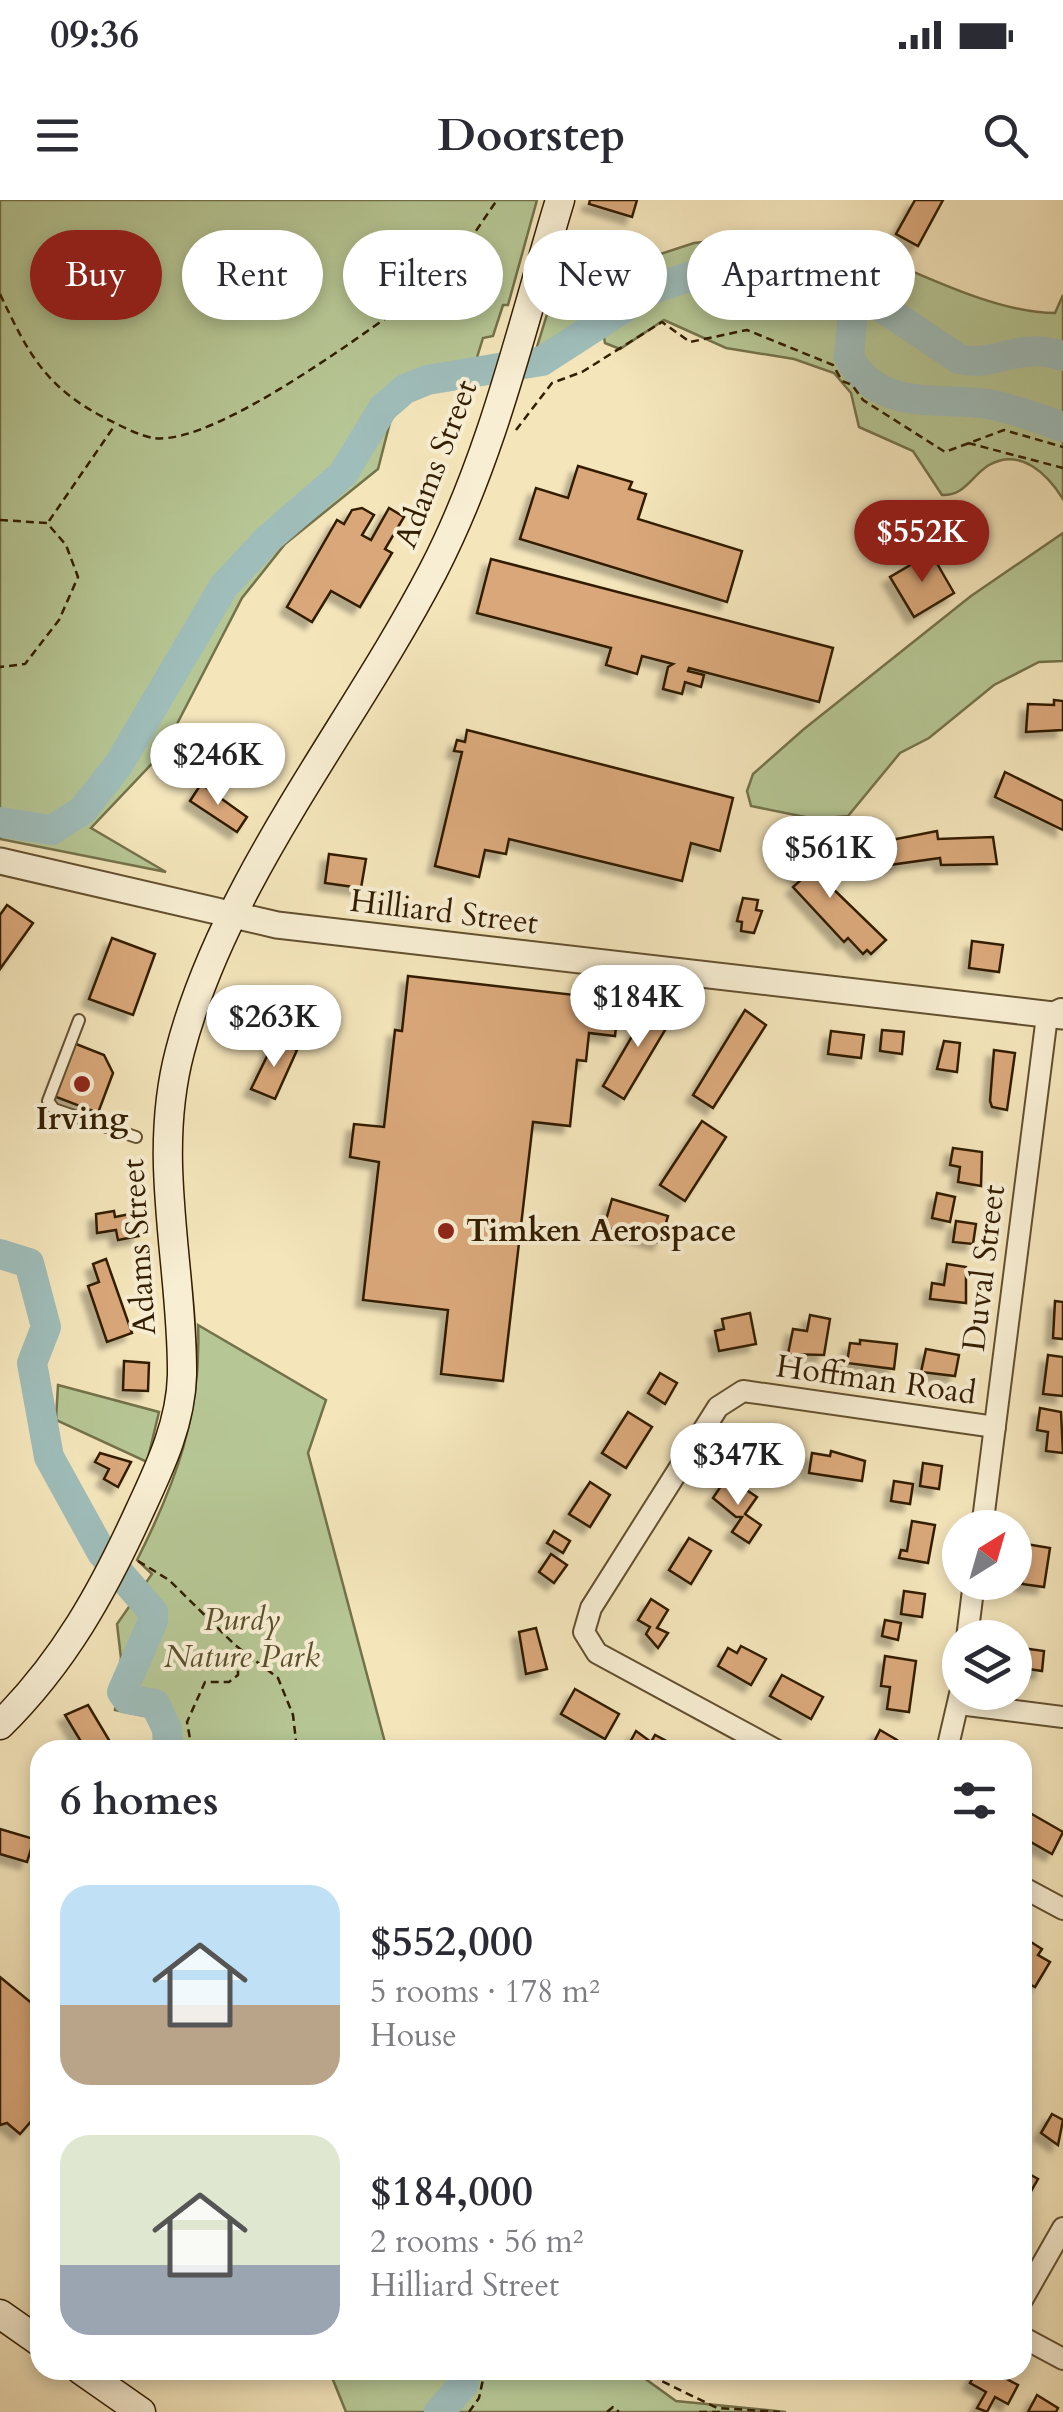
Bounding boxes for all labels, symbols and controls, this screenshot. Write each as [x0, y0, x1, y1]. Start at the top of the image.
text: 09:36 [50, 9, 139, 61]
text: Doorstep [437, 105, 626, 166]
icon: menu [30, 108, 85, 163]
icon: search [978, 108, 1033, 163]
chip: Buy [30, 230, 162, 320]
chip: Rent [182, 230, 323, 320]
chip: Filters [343, 230, 503, 320]
chip: New [523, 230, 667, 320]
chip: Apartment [687, 230, 915, 320]
street label: Adams Street [384, 374, 488, 554]
pin: $552K [852, 500, 992, 585]
text: $552K [876, 510, 968, 554]
pin: $246K [148, 723, 288, 808]
text: $246K [172, 733, 264, 777]
pin: $561K [760, 816, 900, 901]
text: $561K [784, 826, 876, 870]
street label: Hilliard Street [347, 879, 541, 945]
pin: $184K [568, 965, 708, 1050]
text: $184K [592, 975, 684, 1019]
pin: $263K [204, 985, 344, 1070]
text: $263K [228, 995, 320, 1039]
marker: Irving [71, 1073, 93, 1095]
place label: Irving [36, 1097, 128, 1141]
street label: Adams Street [111, 1157, 167, 1337]
street label: Duval Street [952, 1182, 1016, 1354]
place label: Timken Aerospace [466, 1209, 737, 1253]
marker: Timken Aerospace [435, 1220, 457, 1242]
street label: Hoffman Road [773, 1344, 979, 1416]
pin: $347K [668, 1423, 808, 1508]
text: $347K [692, 1433, 784, 1477]
north arrow [942, 1510, 1032, 1600]
map controls [942, 1510, 1032, 1710]
park label: Purdy Nature Park [164, 1598, 320, 1679]
button: layers [942, 1620, 1032, 1710]
text: 6 homes [60, 1772, 218, 1829]
icon: filters [947, 1773, 1002, 1828]
text: $552,000 [370, 1913, 533, 1970]
icon: home [140, 1925, 260, 2045]
text: 5 rooms · 178 m² [370, 1970, 600, 2014]
text: House [370, 2014, 457, 2058]
text: $184,000 [370, 2163, 533, 2220]
icon: home [140, 2175, 260, 2295]
text: 2 rooms · 56 m² [370, 2220, 583, 2264]
text: Hilliard Street [370, 2264, 559, 2308]

